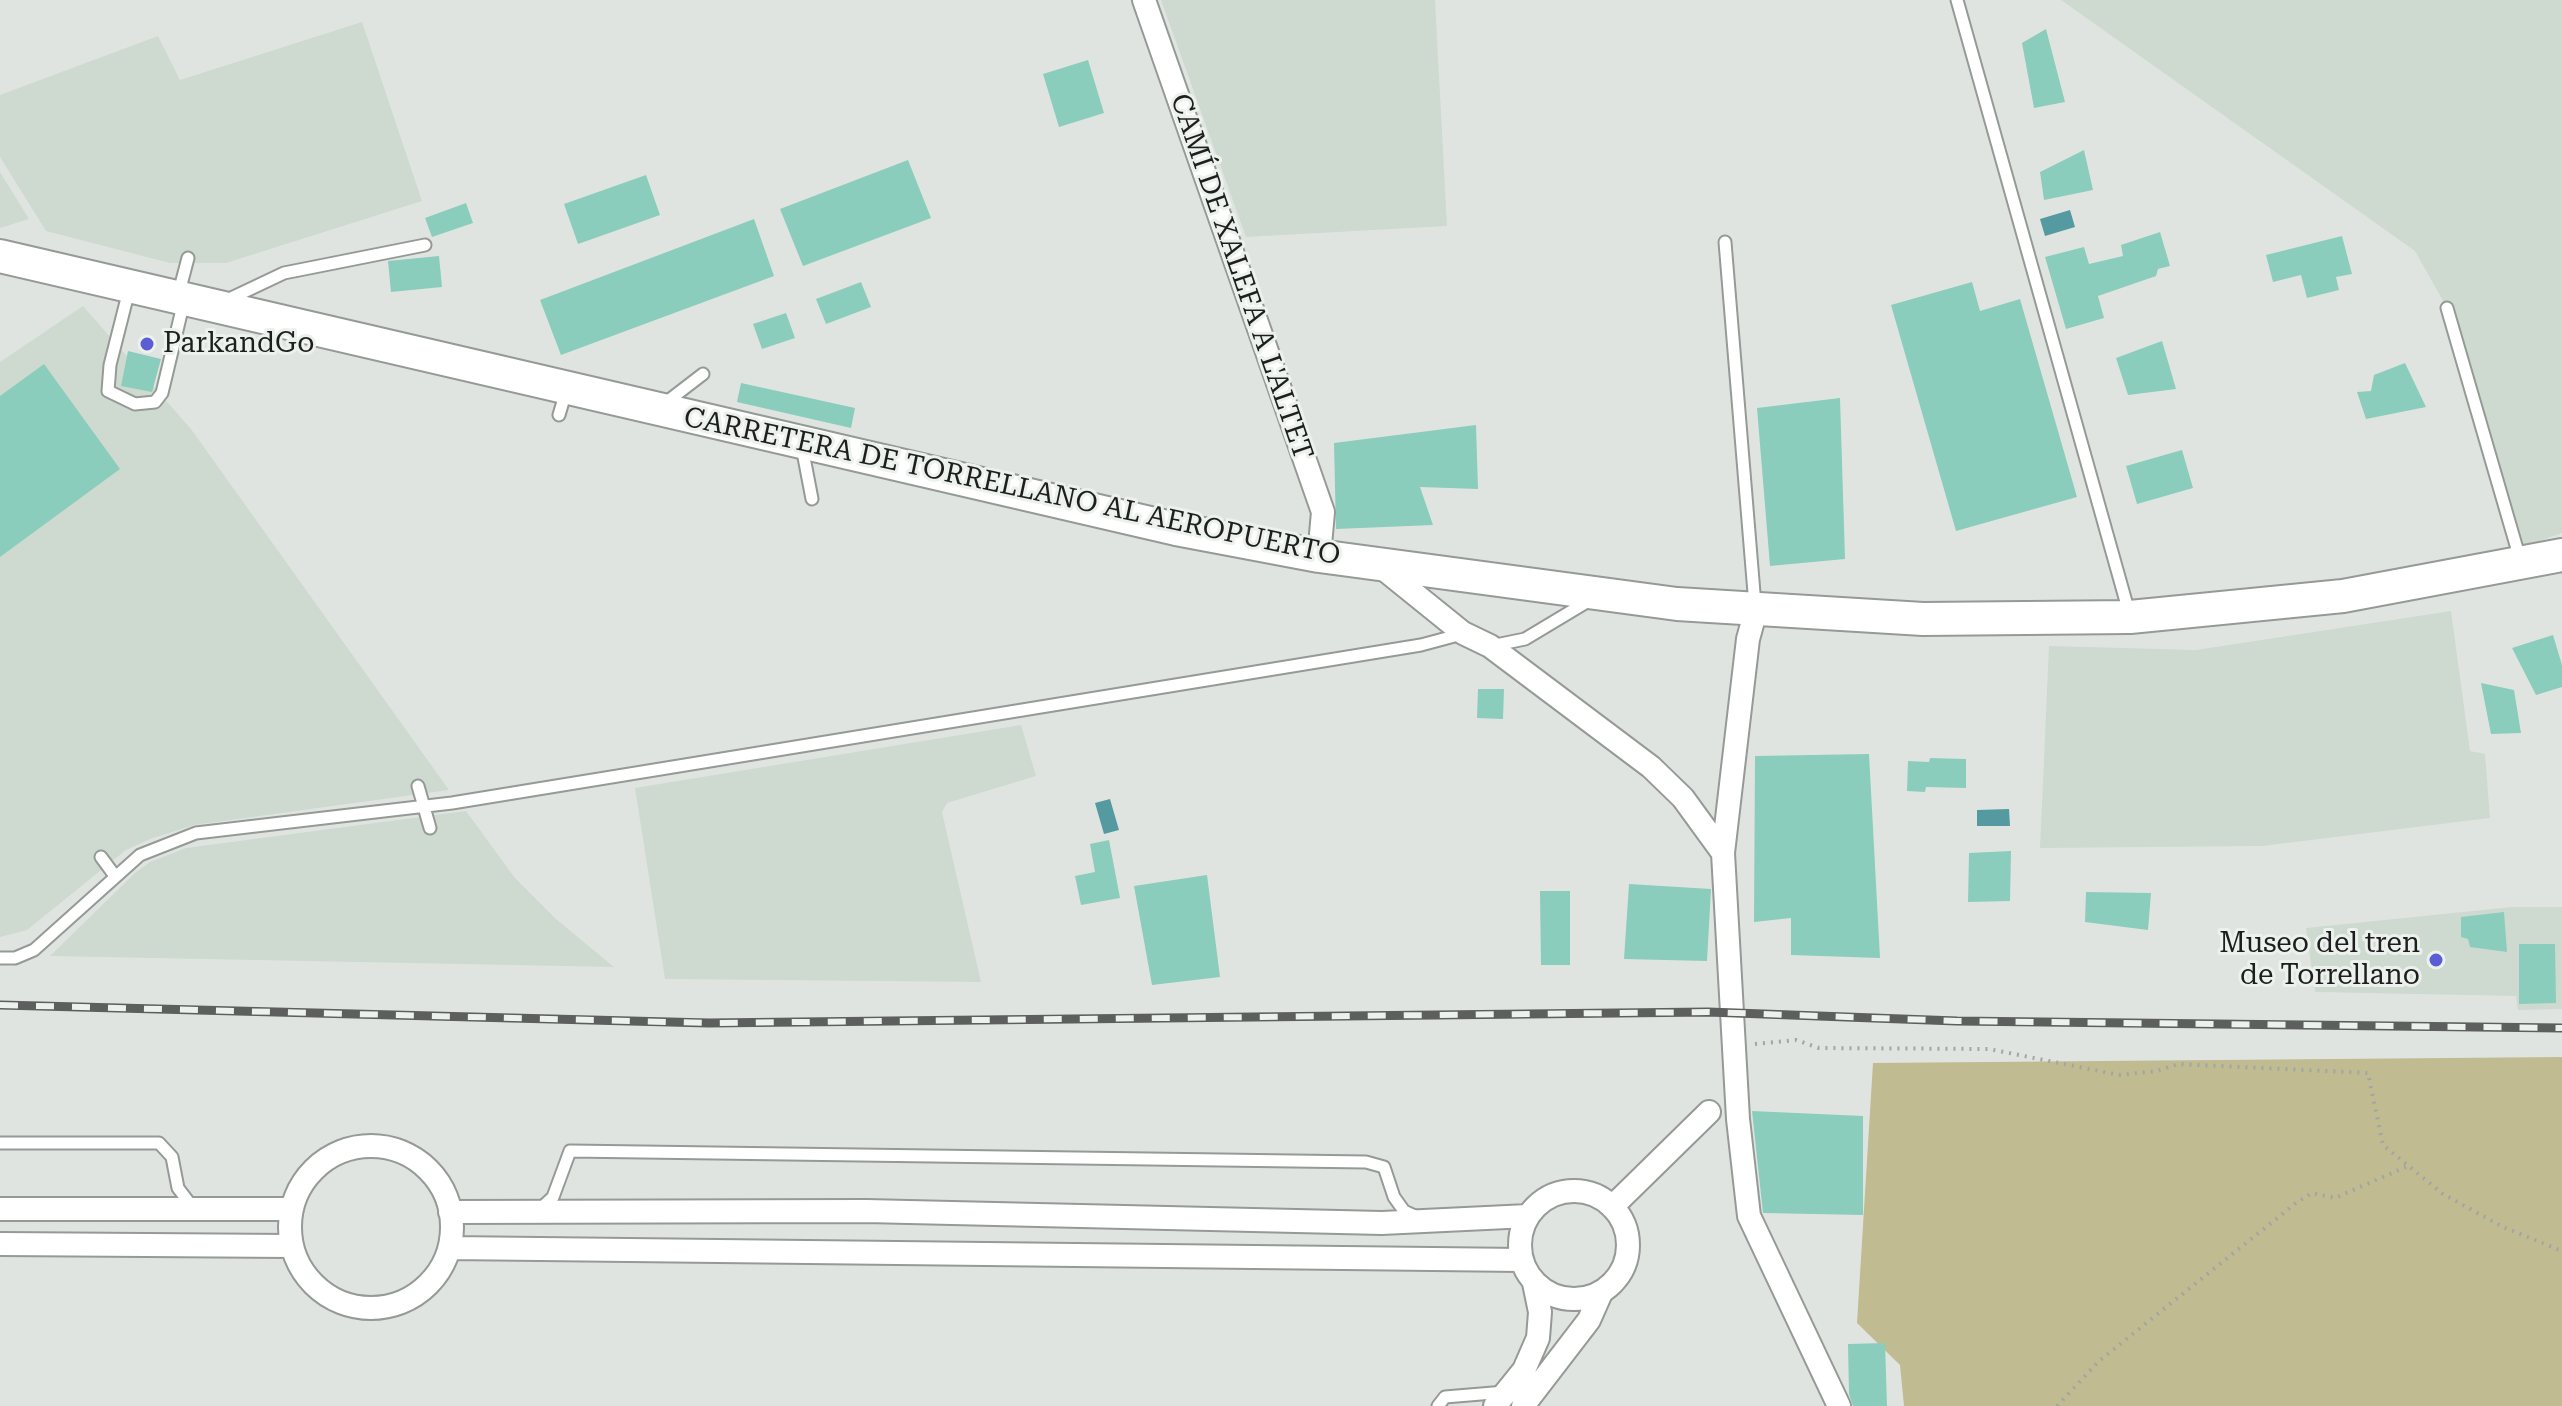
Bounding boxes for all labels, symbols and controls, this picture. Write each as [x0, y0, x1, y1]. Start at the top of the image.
street label: CAMÍ DE XALEFA A L'ALTET [1162, 90, 1320, 464]
place label: ParkandGo [163, 327, 314, 361]
marker: ParkandGo [138, 335, 156, 353]
street label: CARRETERA DE TORRELLANO AL AEROPUERTO [681, 401, 1343, 573]
place label: Museo del tren de Torrellano [2219, 927, 2420, 993]
marker: Museo del tren de Torrellano [2427, 951, 2445, 969]

